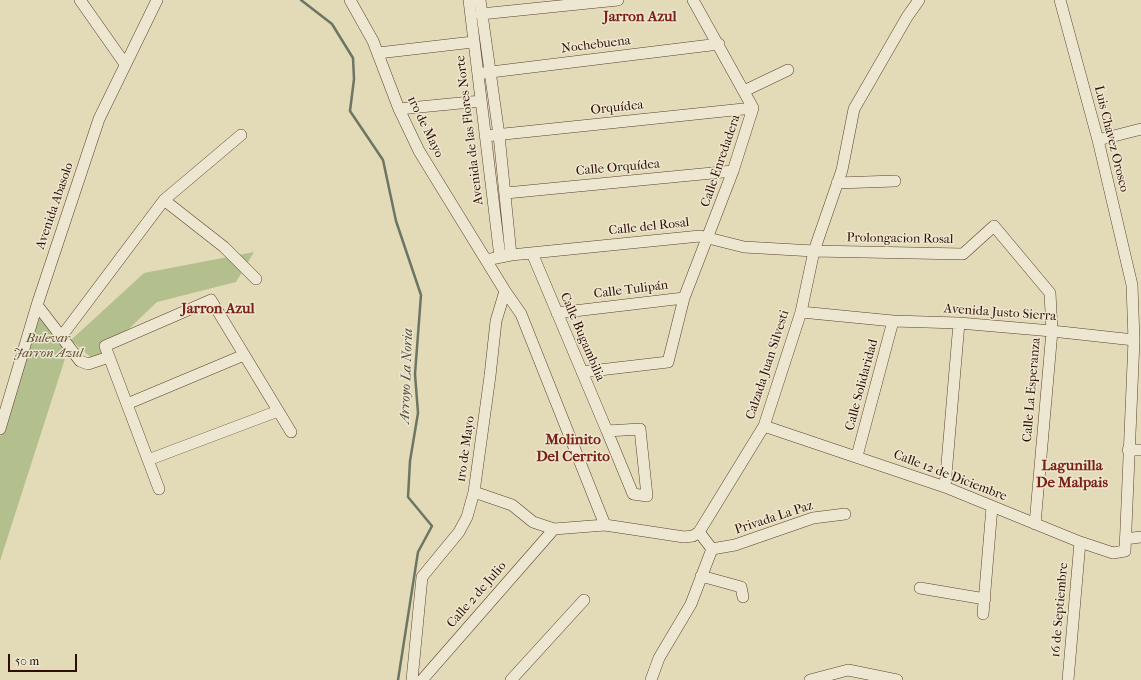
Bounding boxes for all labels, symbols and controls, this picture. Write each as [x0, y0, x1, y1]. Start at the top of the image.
district label: Jarron Azul [603, 8, 677, 26]
street label: Nochebuena [561, 33, 631, 57]
street label: Avenida de las Flores Norte [453, 54, 487, 206]
street label: Luis Chavez Orosco [1090, 84, 1132, 194]
street label: 1ro de Mayo [403, 94, 447, 160]
street label: Orquídea [590, 97, 644, 119]
street label: Calle Enredadera [698, 113, 744, 209]
street label: Calle Orquídea [575, 157, 661, 179]
street label: Avenida Abasolo [33, 161, 77, 251]
street label: Calle del Rosal [608, 215, 690, 239]
street label: Prolongacion Rosal [846, 230, 954, 248]
street label: Calle Tulipán [593, 278, 669, 302]
street label: Calle Bugambilia [556, 290, 608, 384]
district label: Jarron Azul [181, 300, 255, 318]
street label: Avenida Justo Sierra [943, 301, 1057, 325]
street label: Calzada Juan Silvesti [743, 308, 793, 422]
water label: Arroyo La Noria [397, 328, 417, 424]
park label: Bulevar Jarron Azul [13, 331, 83, 362]
street label: Calle La Esperanza [1020, 337, 1044, 443]
street label: Calle Solidaridad [842, 338, 882, 432]
street label: 1ro de Mayo [454, 415, 478, 483]
district label: Molinito Del Cerrito [536, 431, 610, 466]
street label: Calle 12 de Diciembre [891, 447, 1009, 505]
district label: Lagunilla De Malpais [1036, 457, 1108, 492]
street label: Privada La Paz [733, 498, 815, 538]
street label: Calle 2 de Julio [444, 559, 510, 631]
street label: 16 de Septiembre [1048, 562, 1072, 658]
scale bar [10, 646, 79, 672]
text: 50 m [15, 654, 39, 668]

